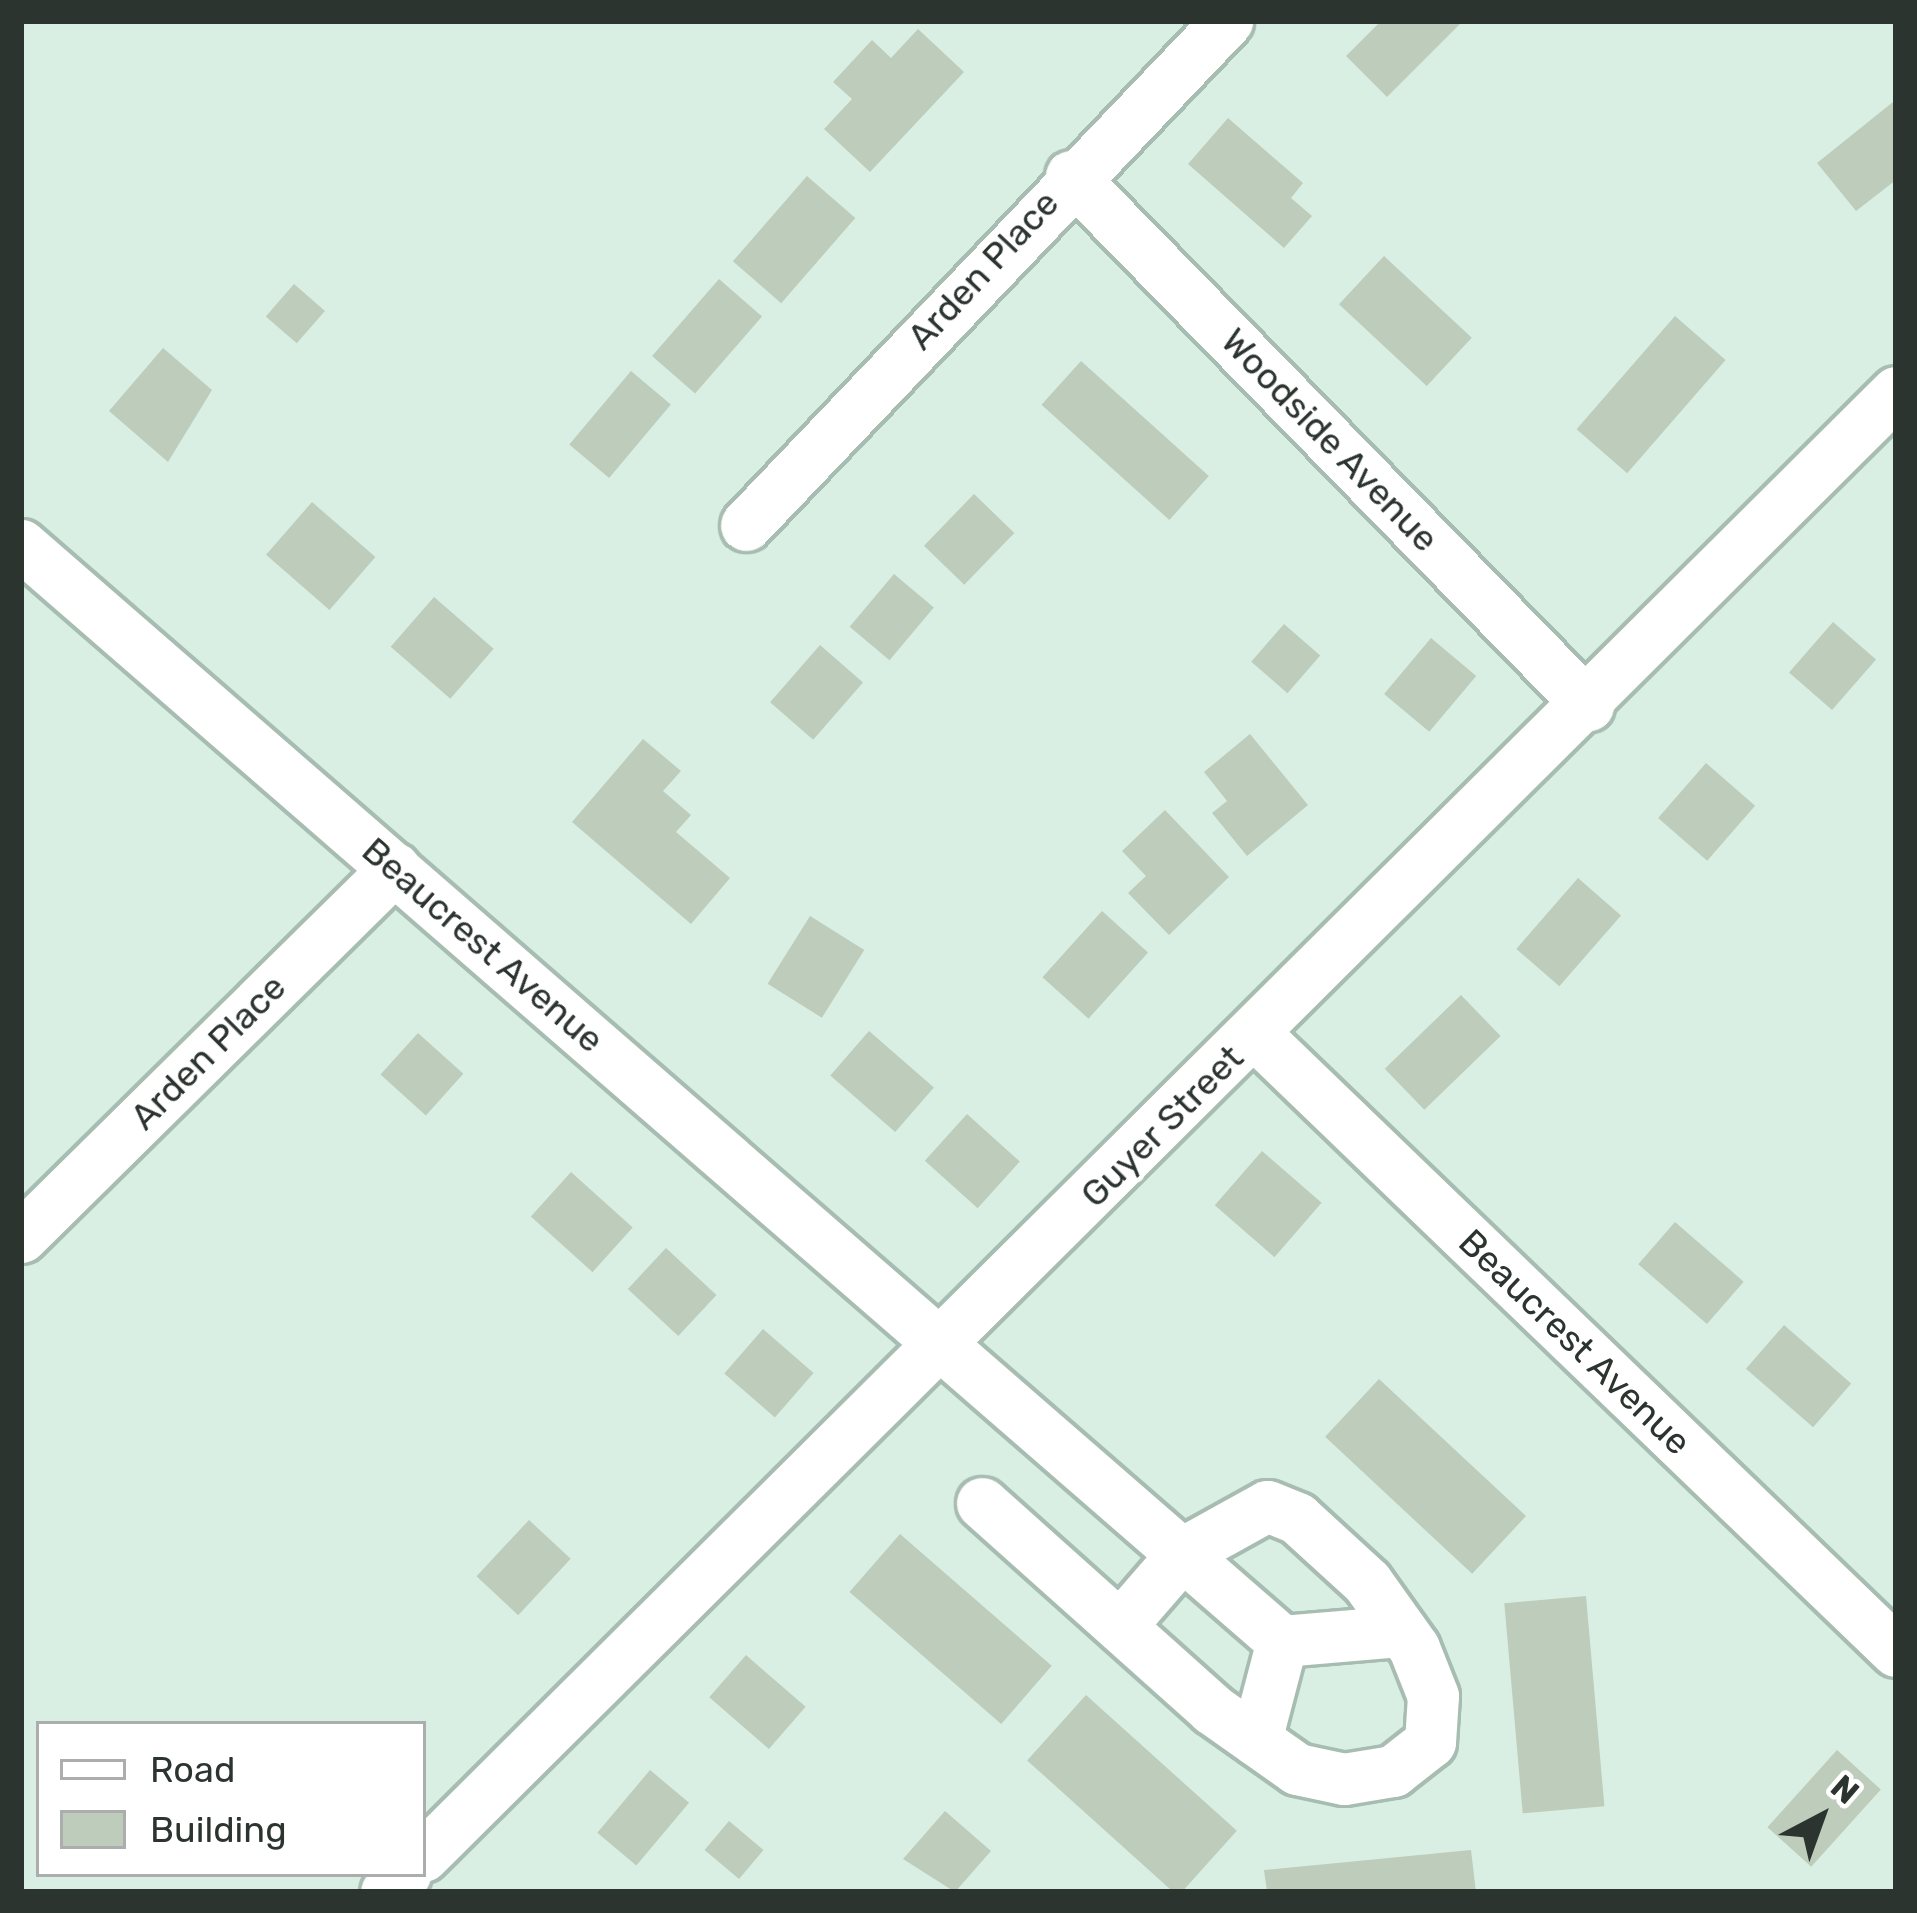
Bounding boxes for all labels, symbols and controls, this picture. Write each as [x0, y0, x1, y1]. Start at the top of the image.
street label: Arden Place [899, 182, 1067, 358]
street label: Woodside Avenue [1212, 319, 1448, 561]
street label: Beaucrest Avenue [353, 828, 613, 1062]
street label: Arden Place [122, 966, 294, 1138]
street label: Guyer Street [1072, 1036, 1252, 1216]
street label: Beaucrest Avenue [1450, 1220, 1700, 1464]
legend [36, 1721, 426, 1877]
text: Road [150, 1748, 235, 1791]
north arrow [1761, 1757, 1881, 1877]
text: N [1823, 1767, 1867, 1812]
text: Building [150, 1808, 287, 1851]

